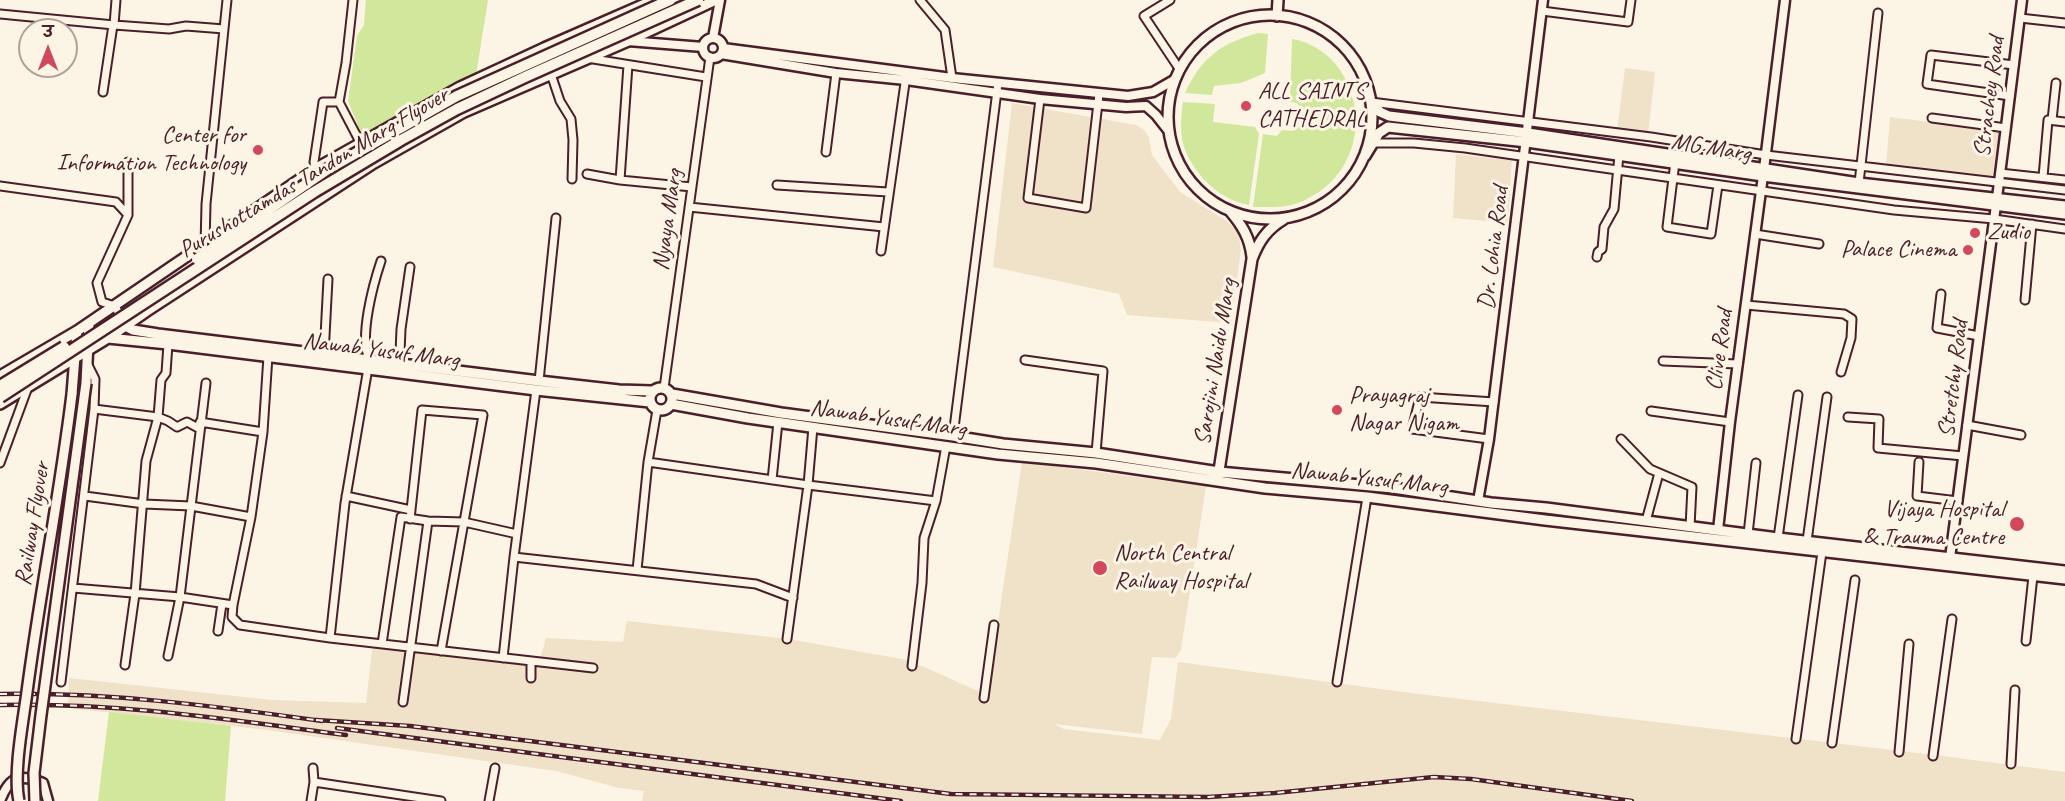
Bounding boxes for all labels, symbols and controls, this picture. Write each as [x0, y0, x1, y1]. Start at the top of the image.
north arrow [18, 18, 78, 78]
text: उ [43, 22, 53, 42]
street label: Strachey Road [1968, 35, 2012, 159]
place label: ALL SAINTS CATHEDRAL [1258, 78, 1365, 134]
street label: Purushottamdas Tandon Marg Flyover [174, 81, 454, 265]
marker: ALL SAINTS CATHEDRAL [1239, 99, 1253, 113]
place label: Center for Information Technology [57, 122, 246, 178]
street label: MG Marg [1669, 128, 1753, 168]
marker: Center for Information Technology [251, 143, 265, 157]
street label: Nyaya Marg [647, 168, 689, 272]
street label: Dr. Lohia Road [1472, 185, 1516, 311]
place label: Zudio [1987, 219, 2030, 247]
marker: Zudio [1968, 226, 1982, 240]
place label: Palace Cinema [1841, 236, 1956, 264]
marker: Palace Cinema [1961, 243, 1975, 257]
street label: Sarojini Naidu Marg [1189, 277, 1243, 447]
street label: Clive Road [1700, 308, 1740, 392]
street label: Stretchy Road [1933, 319, 1975, 439]
street label: Nawab Yusuf Marg [301, 327, 461, 375]
place label: Prayagraj Nagar Nigam [1349, 382, 1459, 438]
street label: Nawab Yusuf Marg [808, 394, 968, 444]
marker: Prayagraj Nagar Nigam [1330, 403, 1344, 417]
street label: Nawab Yusuf Marg [1289, 456, 1449, 502]
street label: Railway Flyover [9, 460, 57, 588]
place label: Vijaya Hospital & Trauma Centre [1863, 496, 2004, 552]
marker: Vijaya Hospital & Trauma Centre [2008, 515, 2026, 533]
place label: North Central Railway Hospital [1114, 540, 1247, 596]
marker: North Central Railway Hospital [1091, 559, 1109, 577]

